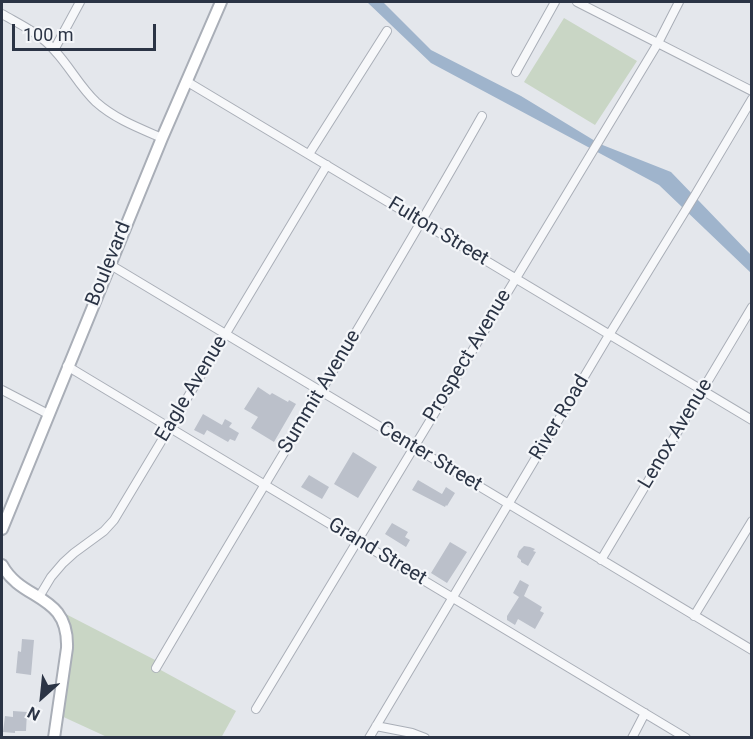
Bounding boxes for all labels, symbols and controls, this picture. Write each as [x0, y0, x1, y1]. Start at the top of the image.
scale bar [15, 12, 159, 50]
text: 100 m [23, 24, 74, 45]
street label: Fulton Street [383, 193, 493, 271]
street label: Boulevard [81, 218, 137, 310]
street label: Prospect Avenue [419, 285, 517, 427]
street label: Summit Avenue [274, 326, 366, 458]
street label: Eagle Avenue [151, 332, 233, 446]
street label: River Road [525, 371, 595, 465]
street label: Lenox Avenue [634, 375, 718, 493]
street label: Center Street [374, 417, 486, 497]
street label: Grand Street [323, 513, 431, 591]
north arrow [12, 667, 72, 727]
text: N [24, 702, 43, 725]

